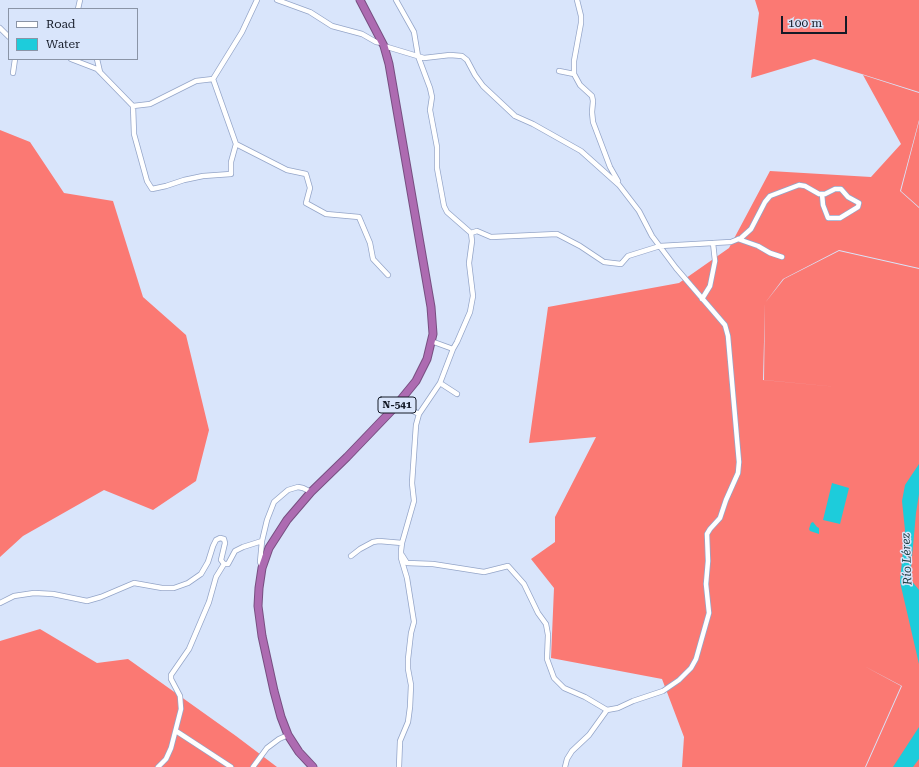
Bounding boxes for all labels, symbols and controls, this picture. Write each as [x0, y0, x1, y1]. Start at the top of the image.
legend [8, 8, 138, 60]
scale bar [783, 8, 849, 34]
text: 100 m [788, 16, 822, 30]
text: Road [46, 17, 75, 31]
text: Water [46, 37, 80, 51]
road number: N-541 [378, 397, 416, 413]
water label: Río Lérez [899, 533, 915, 585]

